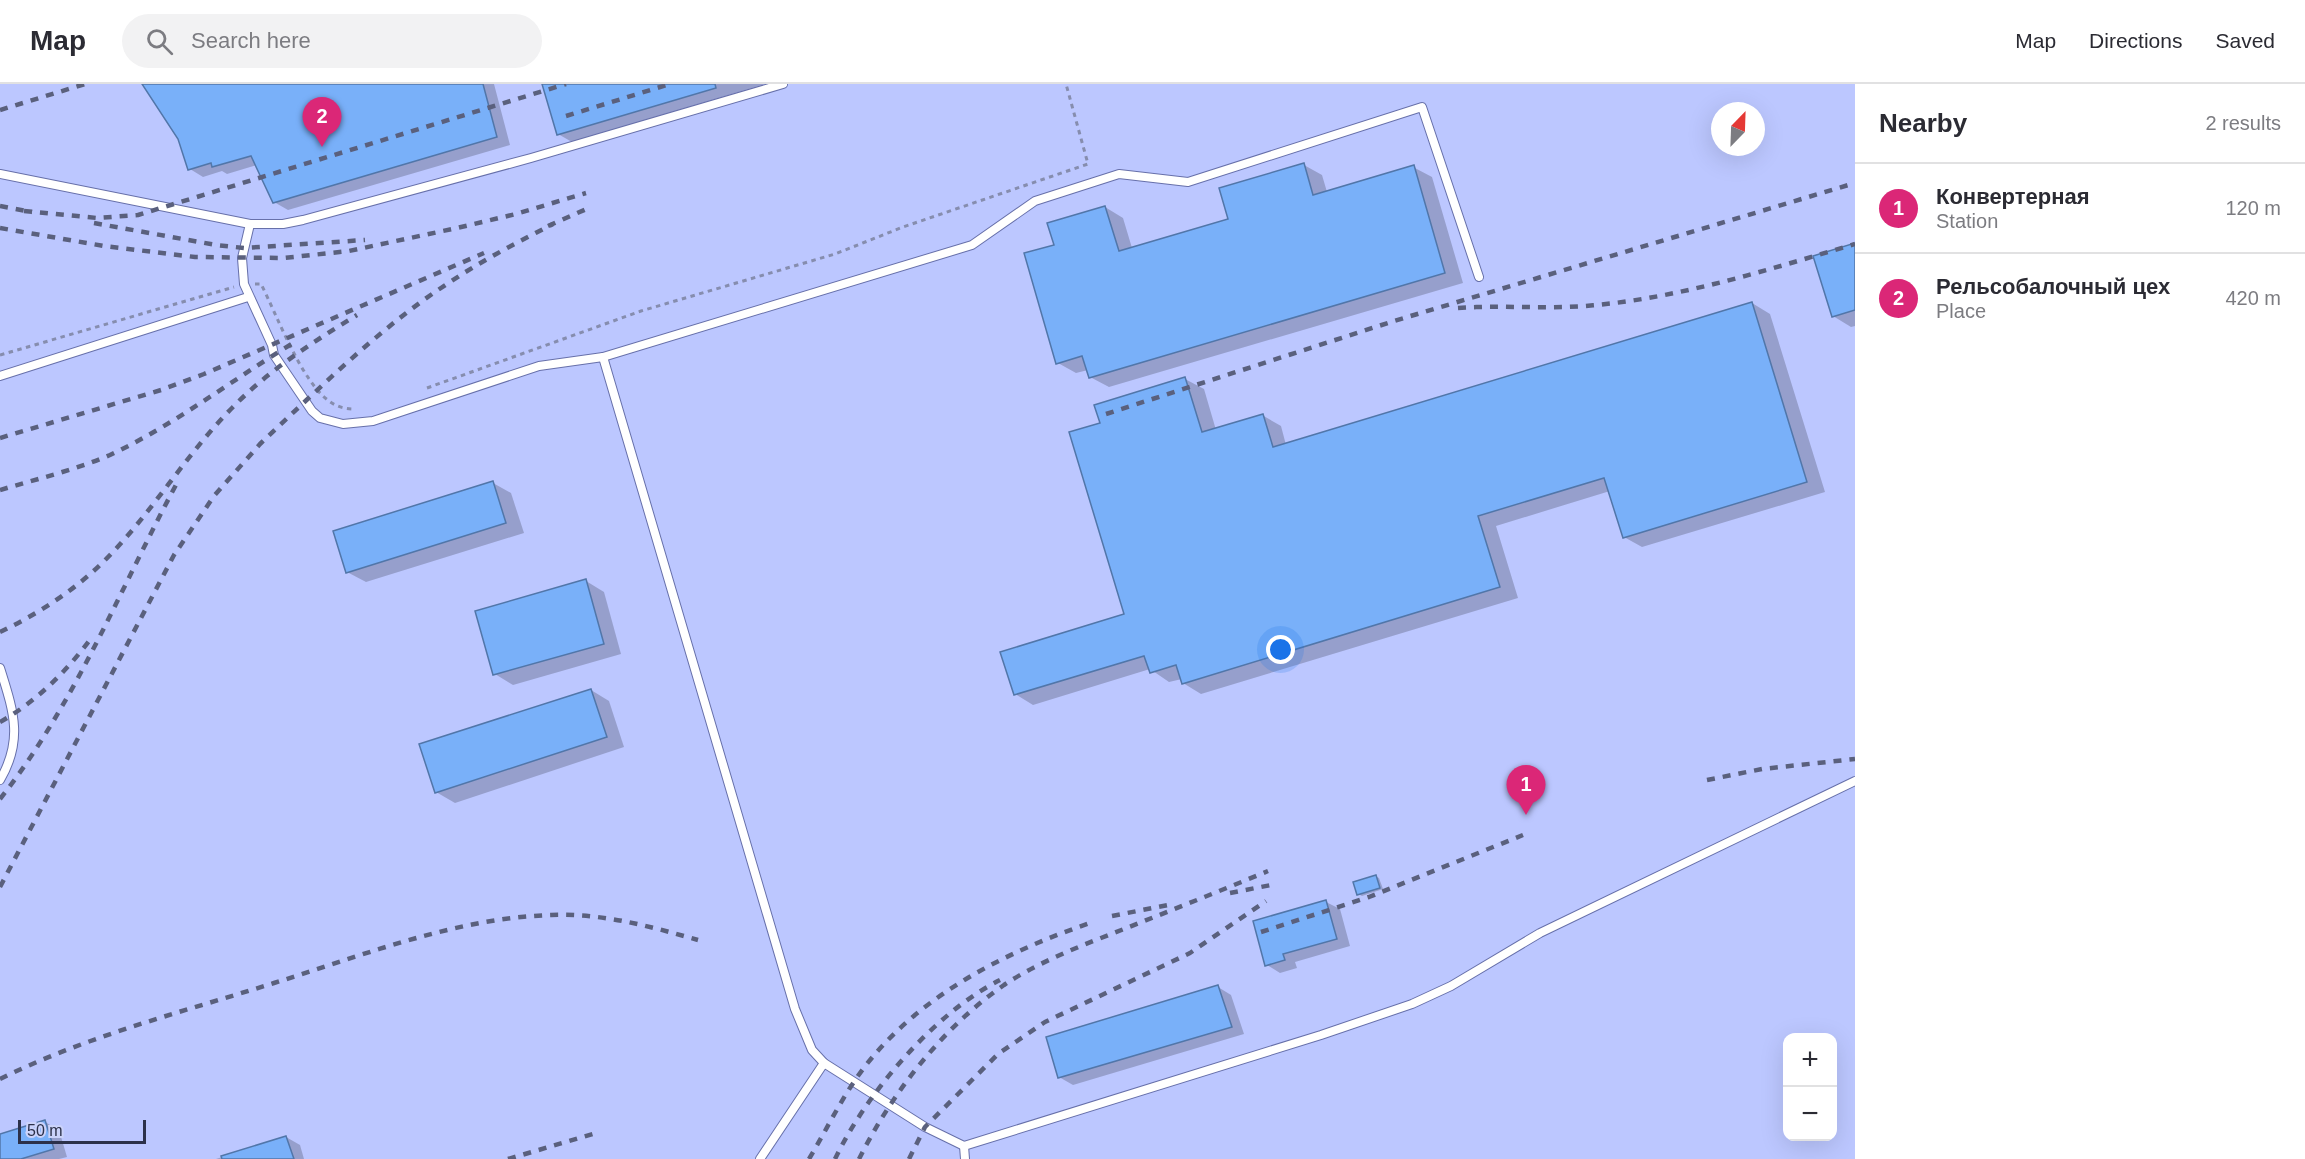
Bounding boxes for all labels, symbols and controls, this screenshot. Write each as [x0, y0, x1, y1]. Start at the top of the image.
search box [122, 14, 542, 68]
text: Map [30, 25, 86, 56]
icon: search [143, 25, 176, 58]
text: Search here [191, 28, 311, 53]
text: Map [2015, 29, 2056, 52]
text: Directions [2089, 29, 2182, 52]
text: Saved [2215, 29, 2275, 52]
pin: 2 [302, 98, 342, 147]
north arrow [1711, 102, 1765, 156]
text: Nearby [1879, 108, 1967, 138]
text: 2 results [2205, 112, 2281, 134]
text: Конвертерная [1936, 184, 2090, 209]
text: 1 [1893, 197, 1904, 219]
text: 120 m [2225, 197, 2281, 219]
text: Station [1936, 210, 1998, 232]
text: Рельсобалочный цех [1936, 274, 2170, 299]
text: 2 [1893, 287, 1904, 309]
text: 420 m [2225, 287, 2281, 309]
text: Place [1936, 300, 1986, 322]
your location [1266, 635, 1295, 664]
pin: 1 [1506, 766, 1546, 815]
map controls [1783, 1033, 1837, 1141]
button: + [1783, 1033, 1837, 1087]
button: − [1783, 1087, 1837, 1141]
scale bar [18, 1117, 146, 1144]
text: 50 m [27, 1122, 63, 1139]

